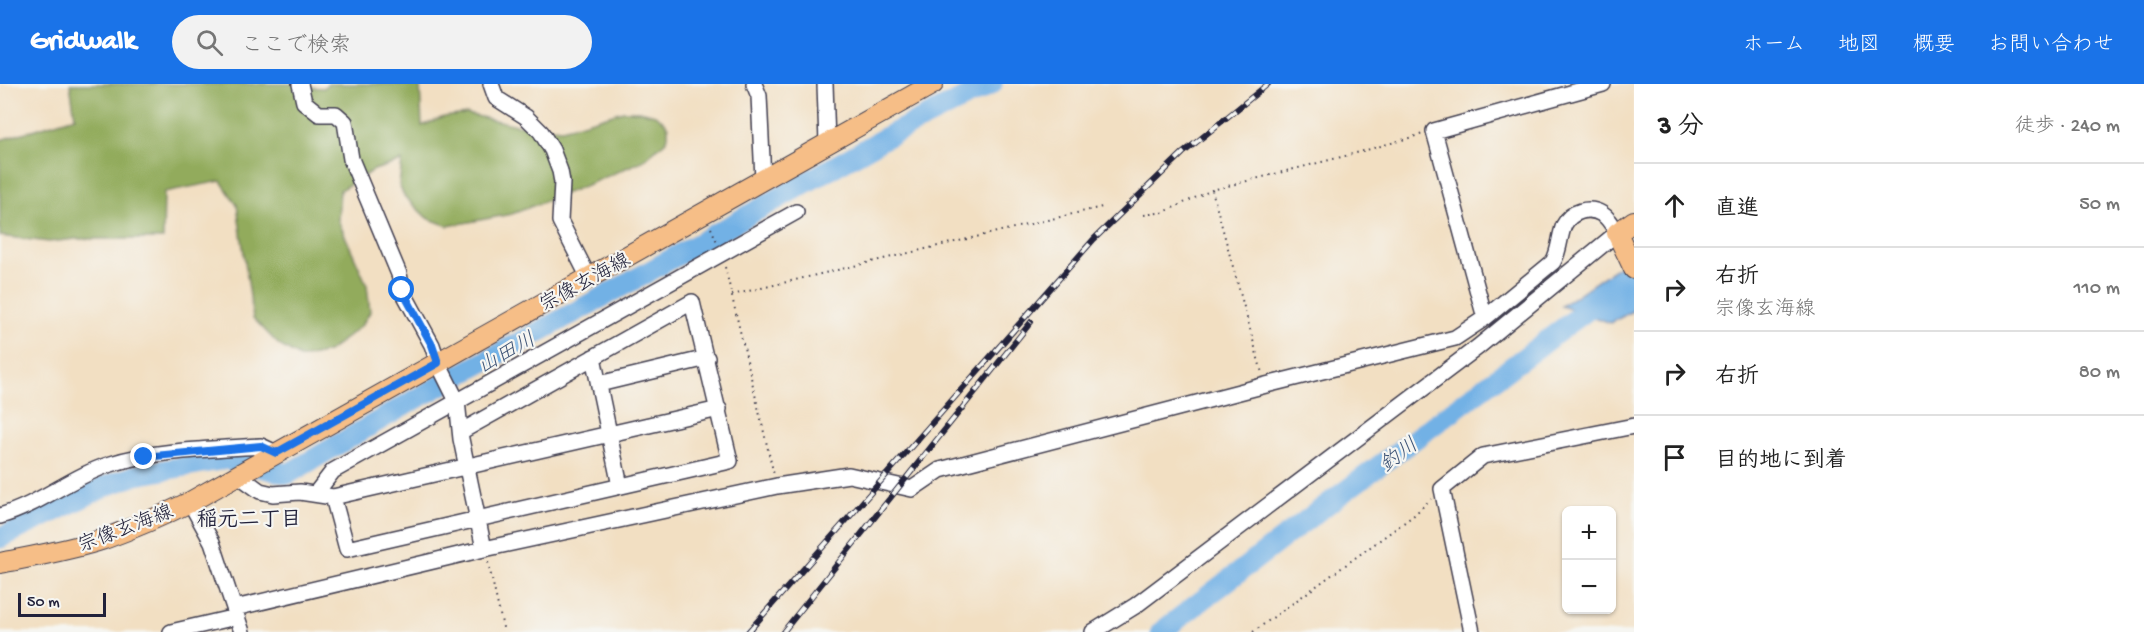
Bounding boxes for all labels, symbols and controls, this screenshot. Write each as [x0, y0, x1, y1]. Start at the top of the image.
search box [172, 15, 592, 69]
text: Gridwalk [30, 26, 136, 59]
icon: search [193, 26, 226, 59]
text: ここで検索 [241, 34, 351, 60]
text: ホーム [1743, 34, 1805, 59]
text: 地図 [1838, 34, 1880, 59]
text: 概要 [1913, 34, 1955, 59]
text: お問い合わせ [1988, 34, 2114, 59]
text: 3 分 [1658, 113, 1704, 144]
text: 徒歩 · 240 m [2015, 116, 2120, 139]
icon: ahead [1658, 189, 1691, 222]
text: 50 m [2079, 194, 2120, 217]
text: 直進 [1715, 197, 1759, 223]
street label: 宗像玄海線 [535, 248, 635, 318]
text: 右折 [1715, 265, 1759, 291]
icon: right [1658, 273, 1691, 306]
route start [388, 276, 414, 302]
text: 110 m [2074, 278, 2120, 301]
text: 宗像玄海線 [1715, 299, 1815, 322]
water label: 山田川 [474, 328, 541, 381]
icon: right [1658, 357, 1691, 390]
text: 80 m [2079, 362, 2120, 385]
text: 右折 [1715, 365, 1759, 391]
water label: 釣川 [1375, 433, 1424, 479]
icon: arrive [1658, 441, 1691, 474]
route end [130, 443, 156, 469]
text: 目的地に到着 [1715, 449, 1847, 475]
street label: 宗像玄海線 [75, 500, 177, 559]
map controls [1562, 506, 1616, 614]
button: + [1562, 506, 1616, 560]
district label: 稲元二丁目 [197, 508, 302, 534]
button: − [1562, 560, 1616, 614]
scale bar [18, 590, 106, 618]
text: 50 m [27, 594, 60, 613]

